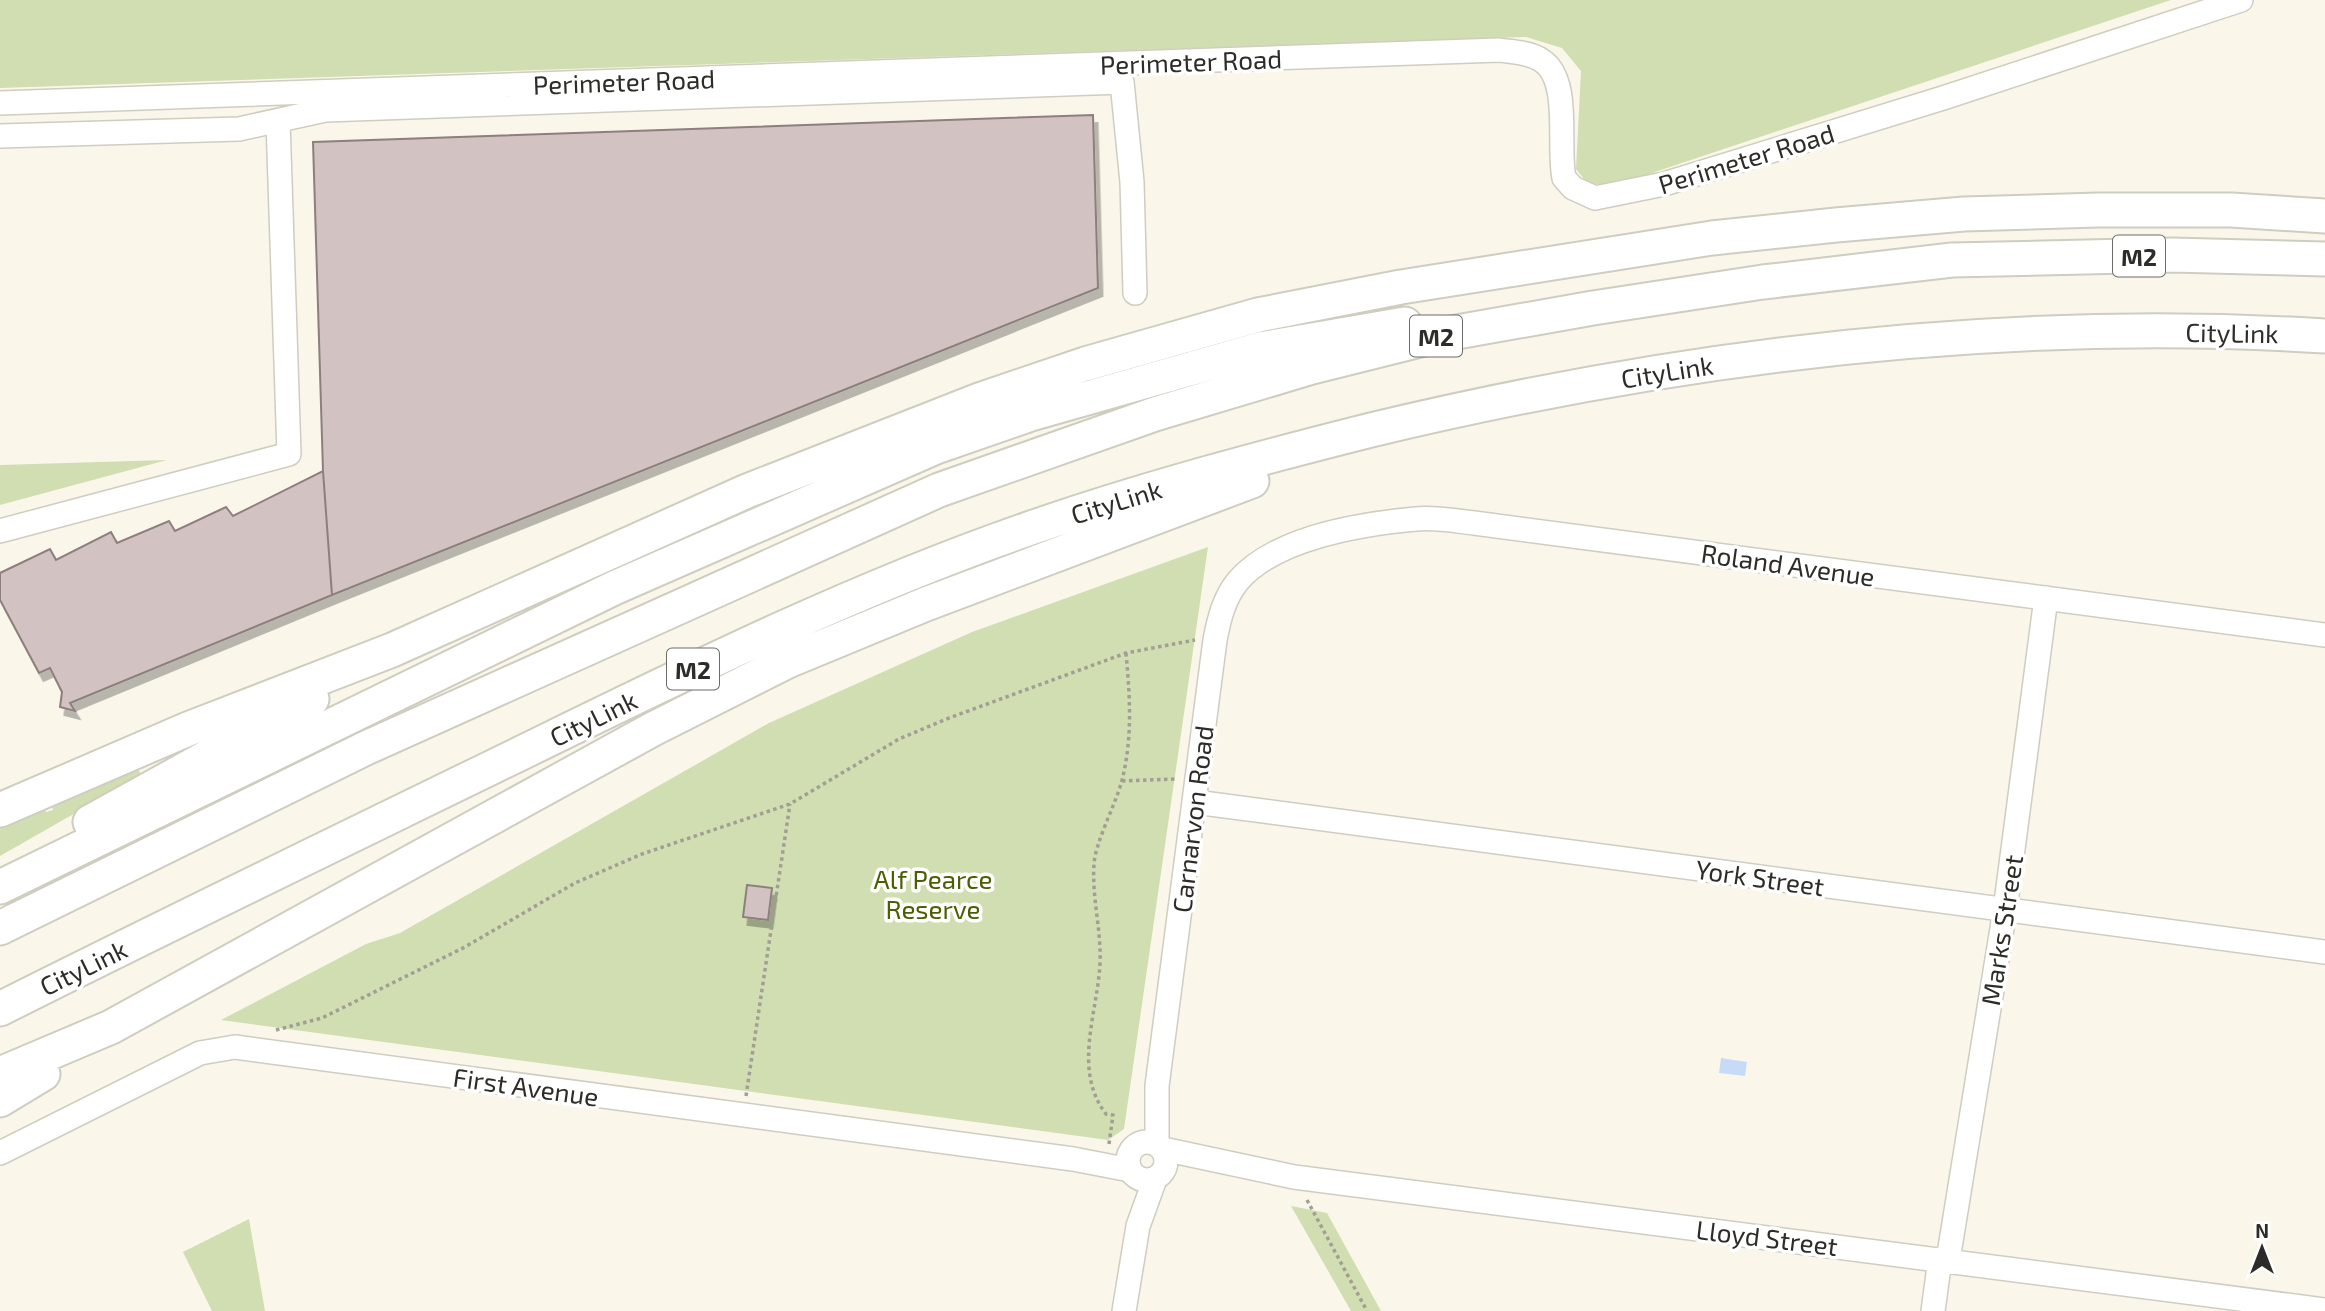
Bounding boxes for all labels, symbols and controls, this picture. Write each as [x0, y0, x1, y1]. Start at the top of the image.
street label: Perimeter Road [1099, 42, 1283, 80]
street label: Perimeter Road [532, 62, 716, 100]
street label: Perimeter Road [1654, 117, 1838, 199]
road number: M2 [2113, 235, 2165, 276]
road number: M2 [1410, 316, 1462, 356]
street label: CityLink [2185, 316, 2279, 348]
street label: CityLink [1619, 348, 1715, 394]
street label: CityLink [1067, 473, 1165, 529]
street label: Roland Avenue [1699, 536, 1877, 592]
road number: M2 [667, 648, 719, 690]
street label: CityLink [544, 684, 642, 752]
street label: Carnarvon Road [1165, 724, 1219, 914]
street label: Marks Street [1974, 852, 2028, 1007]
street label: York Street [1694, 853, 1826, 901]
park label: Alf Pearce Reserve [874, 863, 992, 924]
street label: CityLink [34, 933, 132, 1001]
street label: First Avenue [451, 1060, 601, 1112]
street label: Lloyd Street [1695, 1213, 1840, 1261]
north arrow [2227, 1213, 2297, 1283]
text: N [2255, 1219, 2269, 1242]

